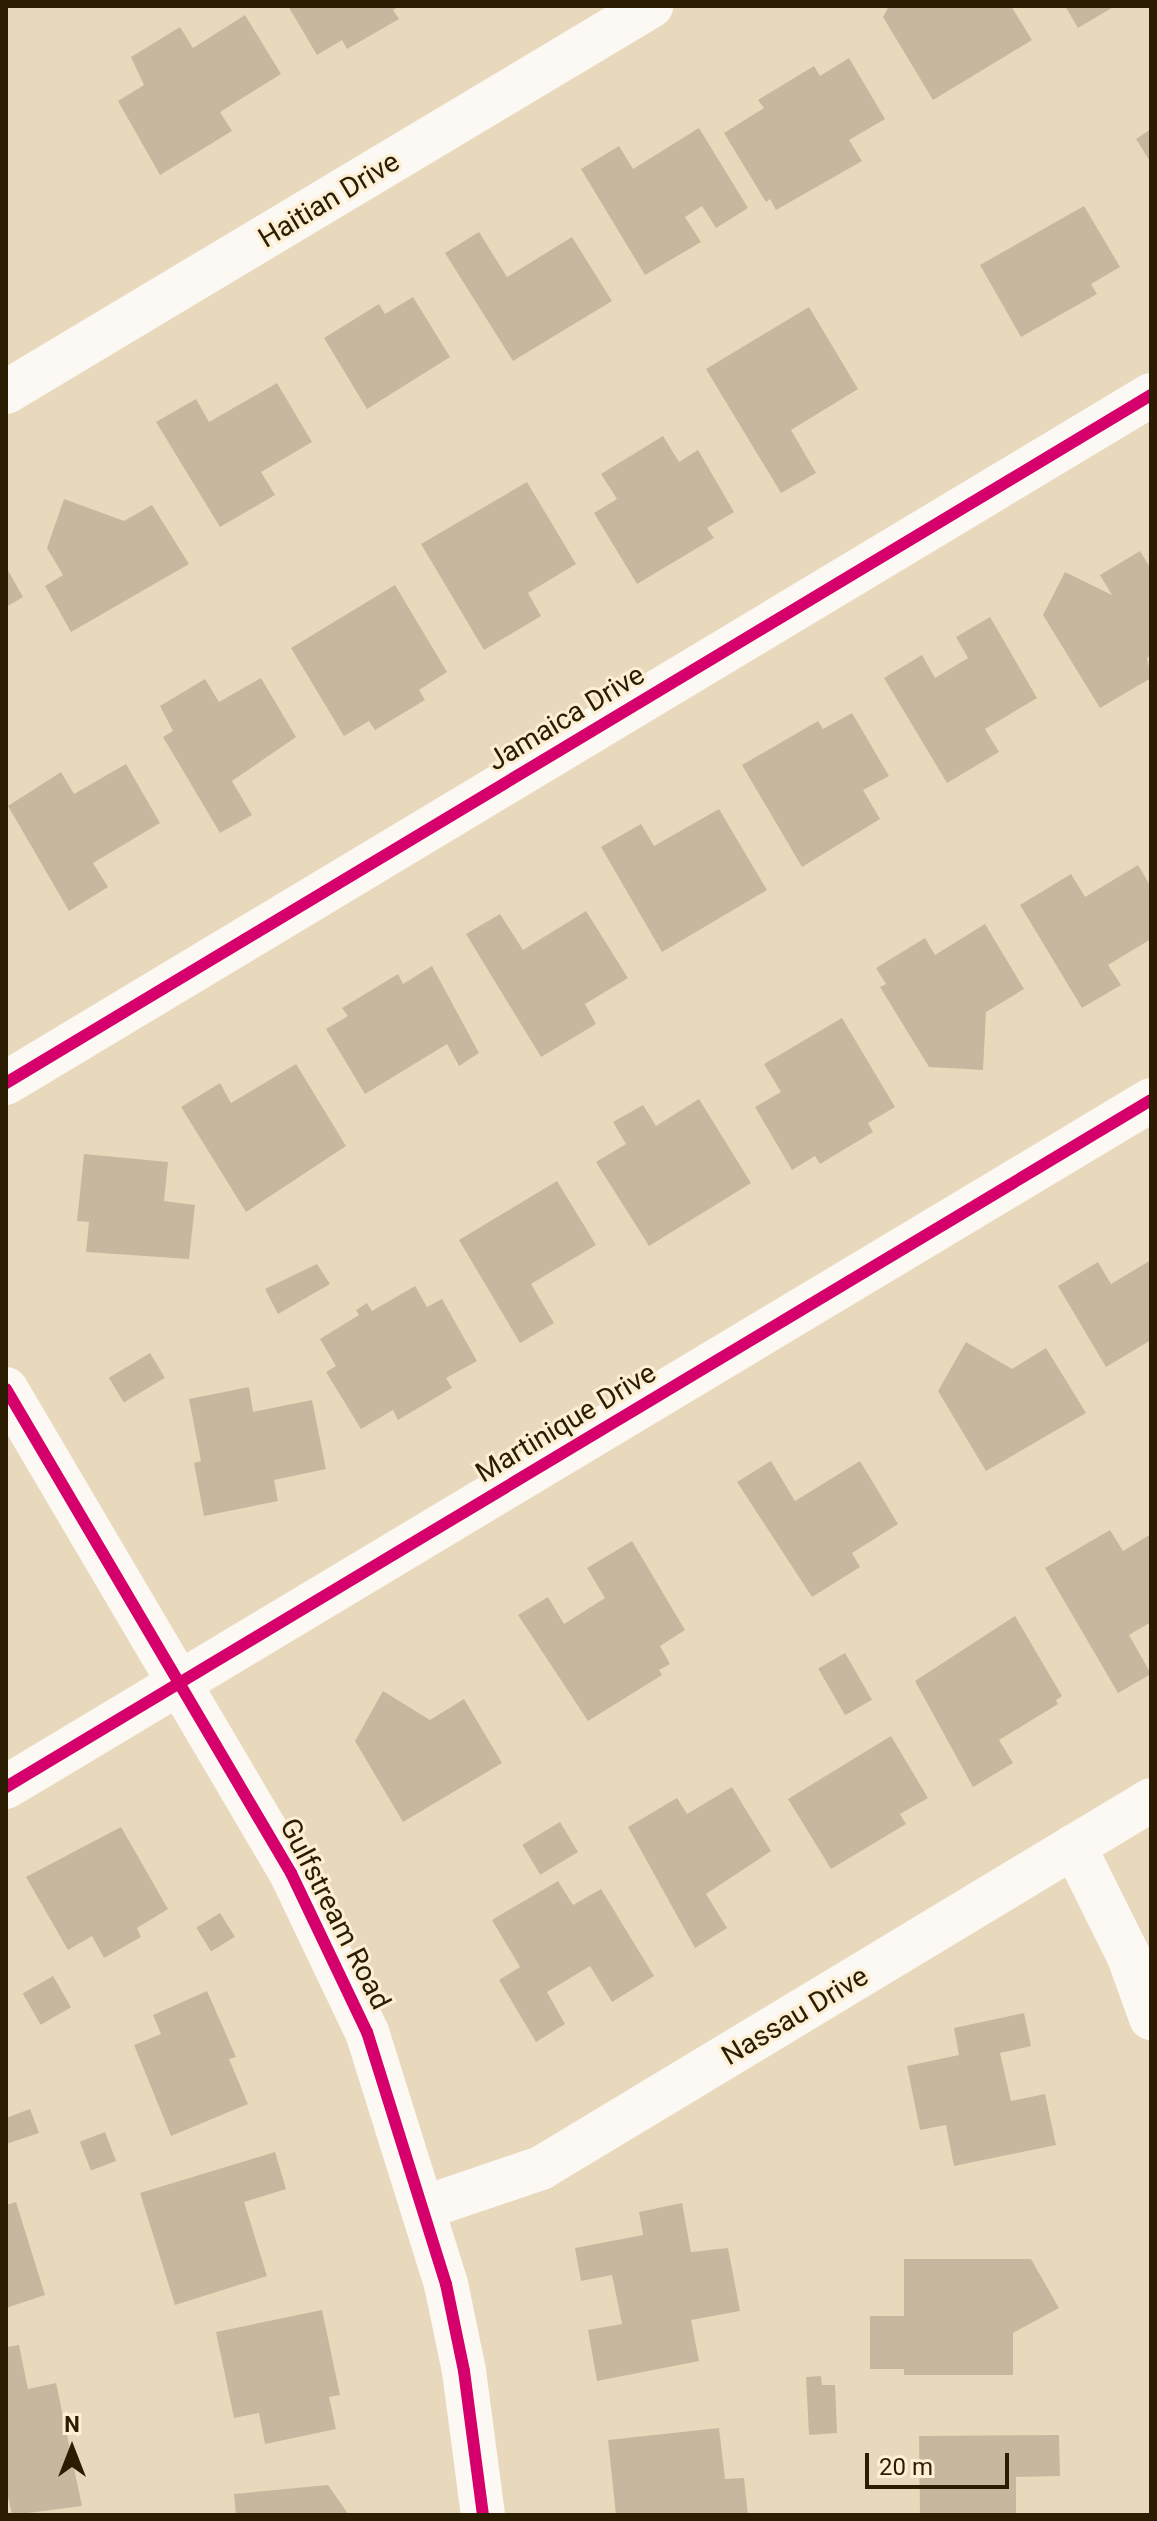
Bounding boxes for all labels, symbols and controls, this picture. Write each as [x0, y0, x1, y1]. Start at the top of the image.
street label: Haitian Drive [252, 145, 406, 255]
street label: Jamaica Drive [481, 658, 651, 778]
street label: Martinique Drive [470, 1356, 662, 1490]
street label: Gulfstream Road [272, 1813, 398, 2015]
street label: Nassau Drive [716, 1959, 874, 2073]
north arrow [32, 2409, 112, 2489]
text: N [64, 2412, 80, 2437]
scale bar [869, 2437, 1013, 2487]
text: 20 m [879, 2453, 933, 2481]

